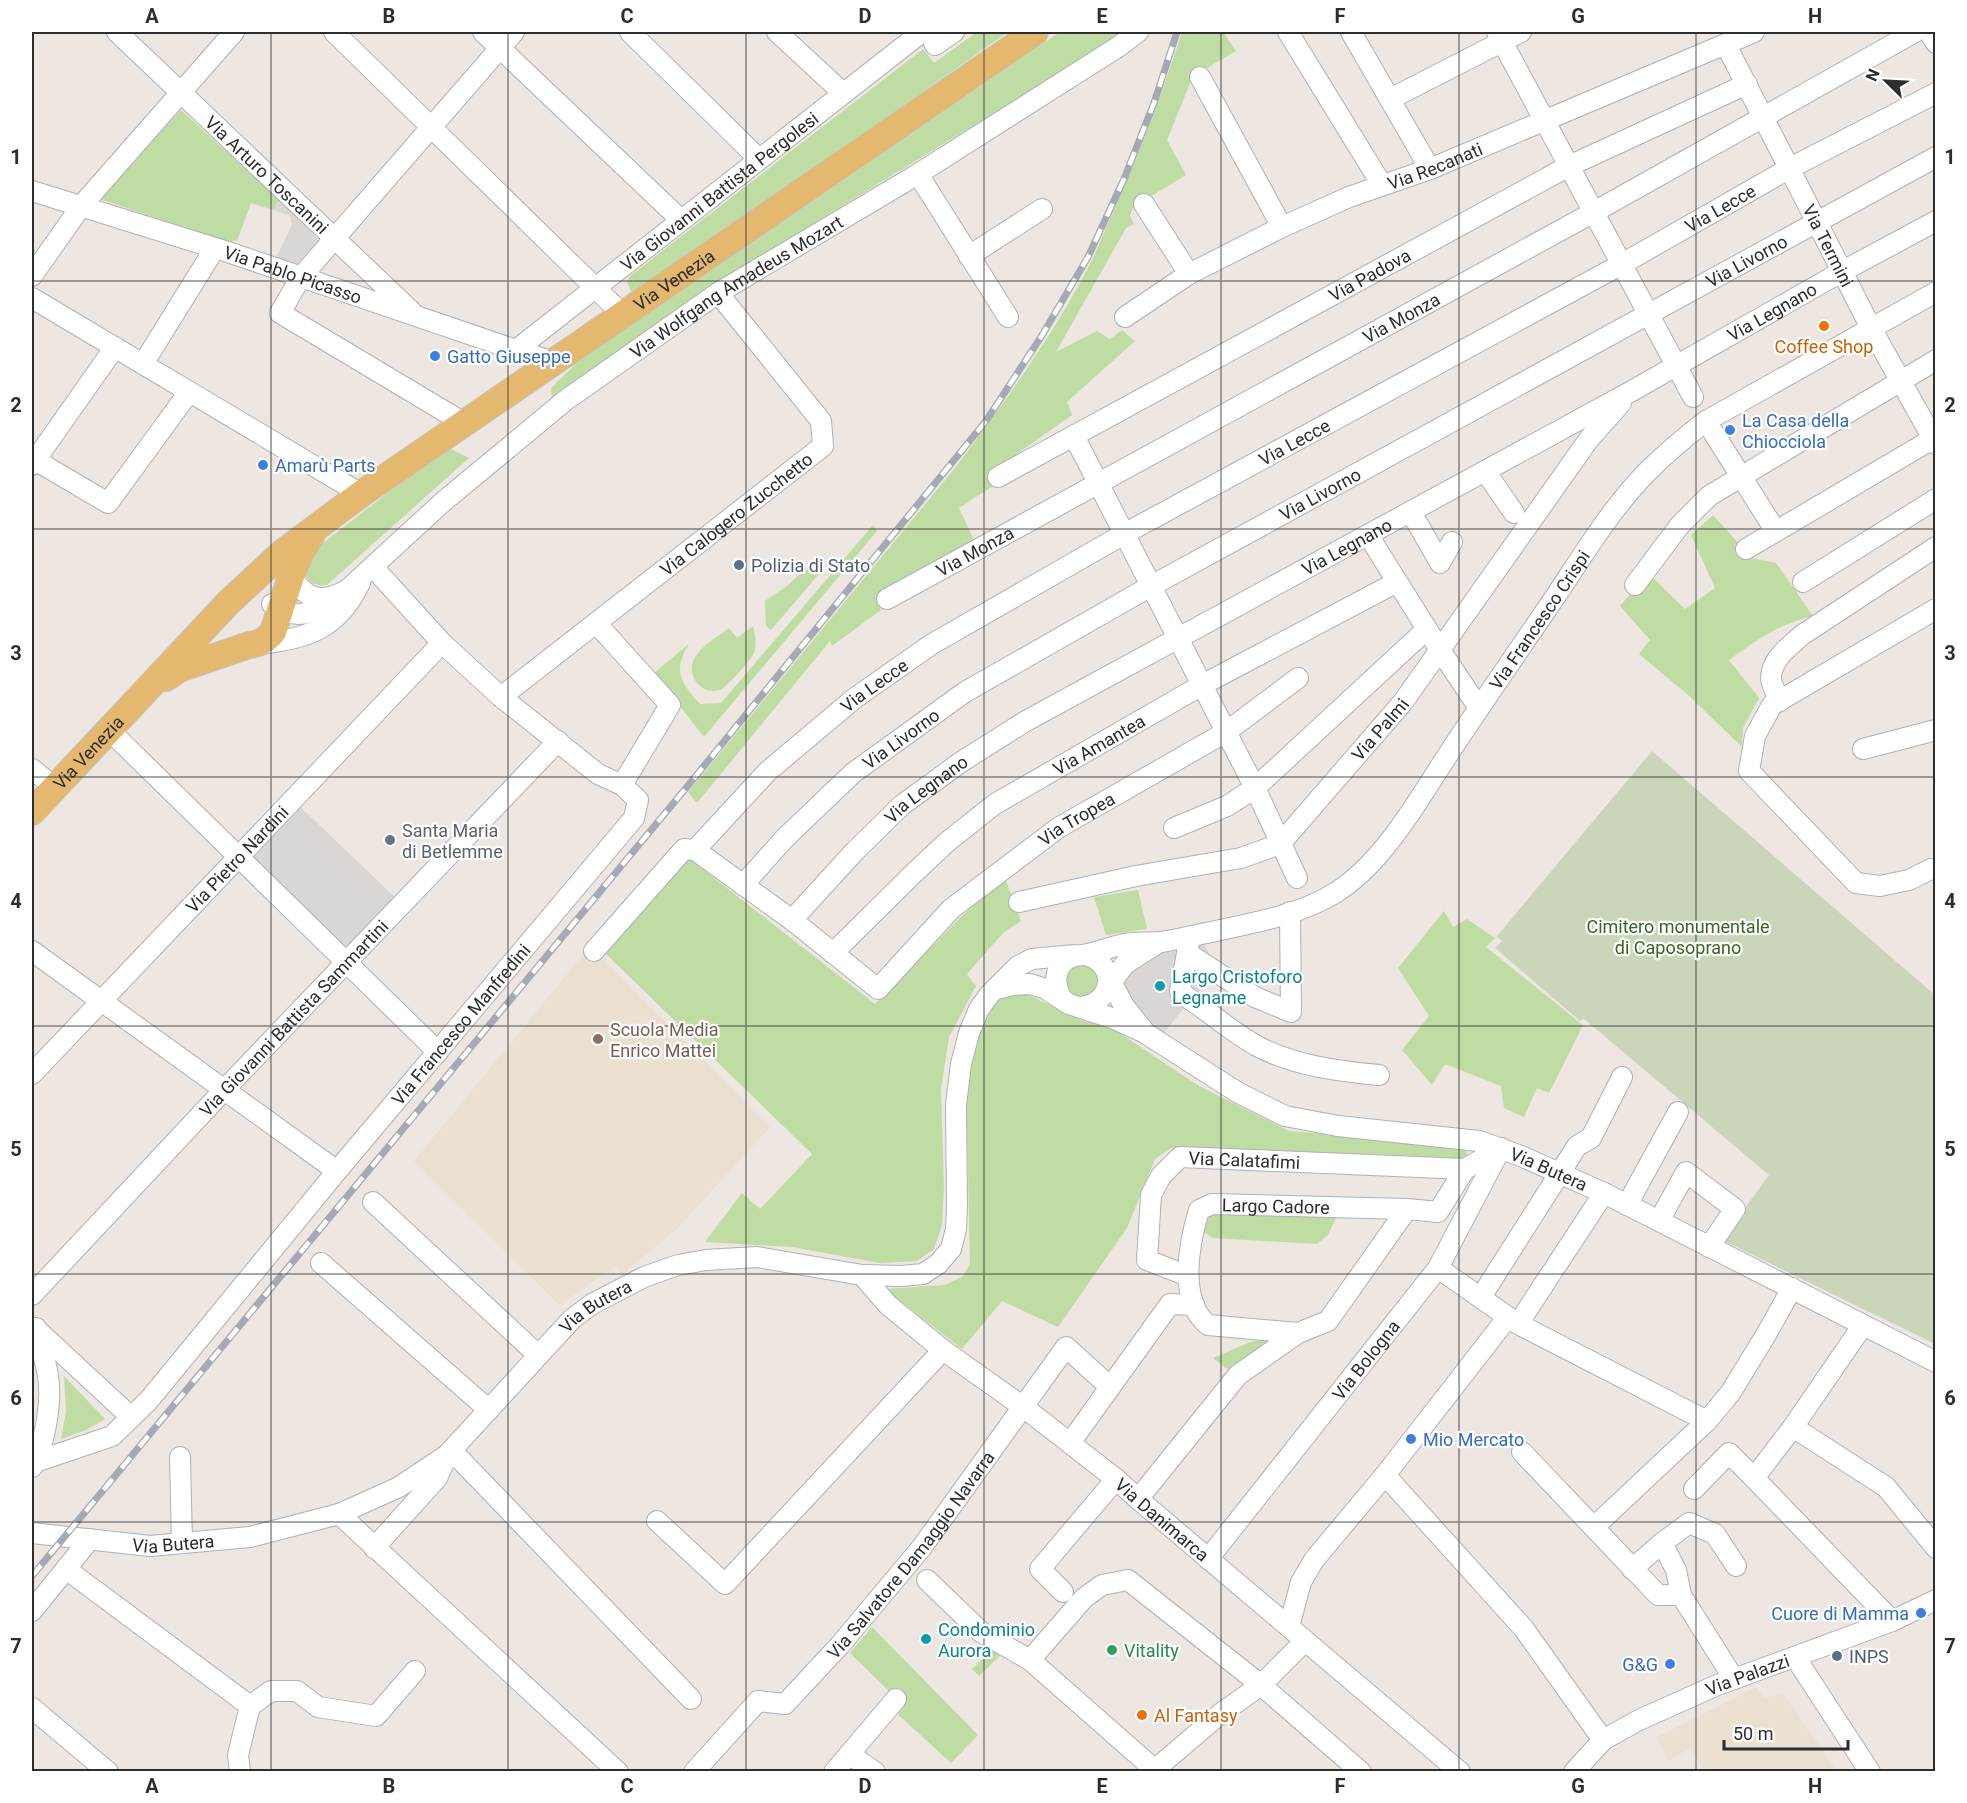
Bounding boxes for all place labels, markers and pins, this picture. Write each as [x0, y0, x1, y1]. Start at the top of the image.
marker: Coffee Shop [1817, 319, 1831, 333]
place label: Coffee Shop [1775, 336, 1873, 357]
place label: Gatto Giuseppe [447, 346, 571, 367]
marker: Gatto Giuseppe [428, 349, 442, 363]
place label: La Casa della Chiocciola [1742, 410, 1849, 452]
marker: La Casa della Chiocciola [1723, 423, 1737, 437]
place label: Amarù Parts [275, 455, 376, 476]
marker: Amarù Parts [256, 458, 270, 472]
place label: Polizia di Stato [751, 555, 870, 576]
marker: Polizia di Stato [732, 558, 746, 572]
place label: Santa Maria di Betlemme [402, 820, 503, 862]
marker: Santa Maria di Betlemme [383, 833, 397, 847]
place label: Largo Cristoforo Legname [1172, 966, 1302, 1008]
marker: Largo Cristoforo Legname [1153, 979, 1167, 993]
place label: Scuola Media Enrico Mattei [610, 1019, 719, 1061]
marker: Scuola Media Enrico Mattei [591, 1032, 605, 1046]
place label: Mio Mercato [1423, 1429, 1524, 1450]
marker: Mio Mercato [1404, 1432, 1418, 1446]
place label: Cuore di Mamma [1771, 1603, 1909, 1624]
marker: Cuore di Mamma [1914, 1606, 1928, 1620]
place label: Condominio Aurora [938, 1619, 1035, 1661]
marker: Condominio Aurora [919, 1632, 933, 1646]
place label: Vitality [1124, 1640, 1179, 1661]
marker: Vitality [1105, 1643, 1119, 1657]
place label: INPS [1849, 1646, 1889, 1667]
marker: INPS [1830, 1649, 1844, 1663]
place label: G&G [1622, 1654, 1658, 1675]
marker: G&G [1663, 1657, 1677, 1671]
place label: Al Fantasy [1154, 1705, 1238, 1726]
marker: Al Fantasy [1135, 1708, 1149, 1722]

